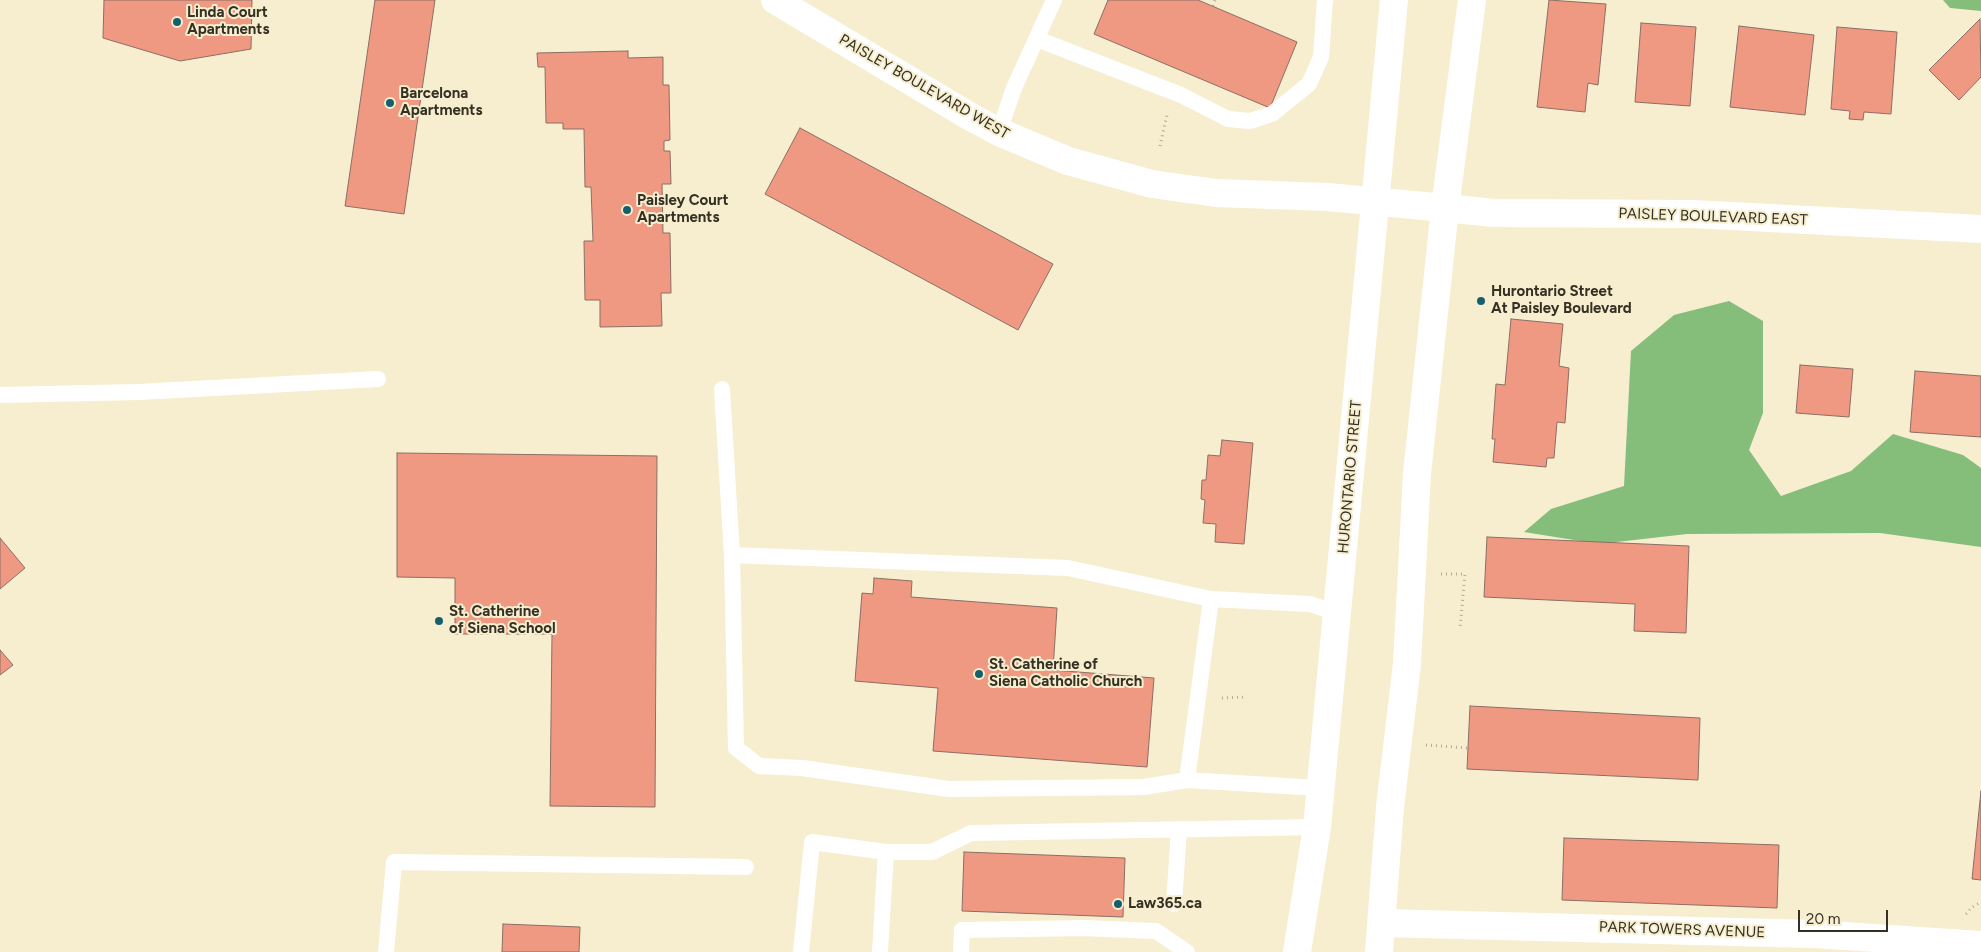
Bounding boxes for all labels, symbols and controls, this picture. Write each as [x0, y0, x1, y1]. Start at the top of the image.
place label: Linda Court Apartments [187, 4, 269, 39]
marker: Linda Court Apartments [171, 16, 183, 28]
street label: PAISLEY BOULEVARD WEST [836, 31, 1012, 143]
place label: Barcelona Apartments [400, 85, 482, 120]
marker: Barcelona Apartments [384, 97, 396, 109]
place label: Paisley Court Apartments [637, 192, 729, 227]
marker: Paisley Court Apartments [621, 204, 633, 216]
street label: PAISLEY BOULEVARD EAST [1618, 205, 1808, 229]
place label: Hurontario Street At Paisley Boulevard [1491, 283, 1632, 318]
marker: Hurontario Street At Paisley Boulevard [1475, 295, 1487, 307]
street label: HURONTARIO STREET [1334, 400, 1366, 554]
place label: St. Catherine of Siena School [449, 603, 556, 638]
marker: St. Catherine of Siena School [433, 615, 445, 627]
place label: St. Catherine of Siena Catholic Church [989, 656, 1142, 691]
marker: St. Catherine of Siena Catholic Church [973, 668, 985, 680]
place label: Law365.ca [1128, 895, 1202, 913]
marker: Law365.ca [1112, 898, 1124, 910]
scale bar [1801, 900, 1891, 932]
text: 20 m [1806, 910, 1840, 928]
street label: PARK TOWERS AVENUE [1599, 918, 1765, 942]

